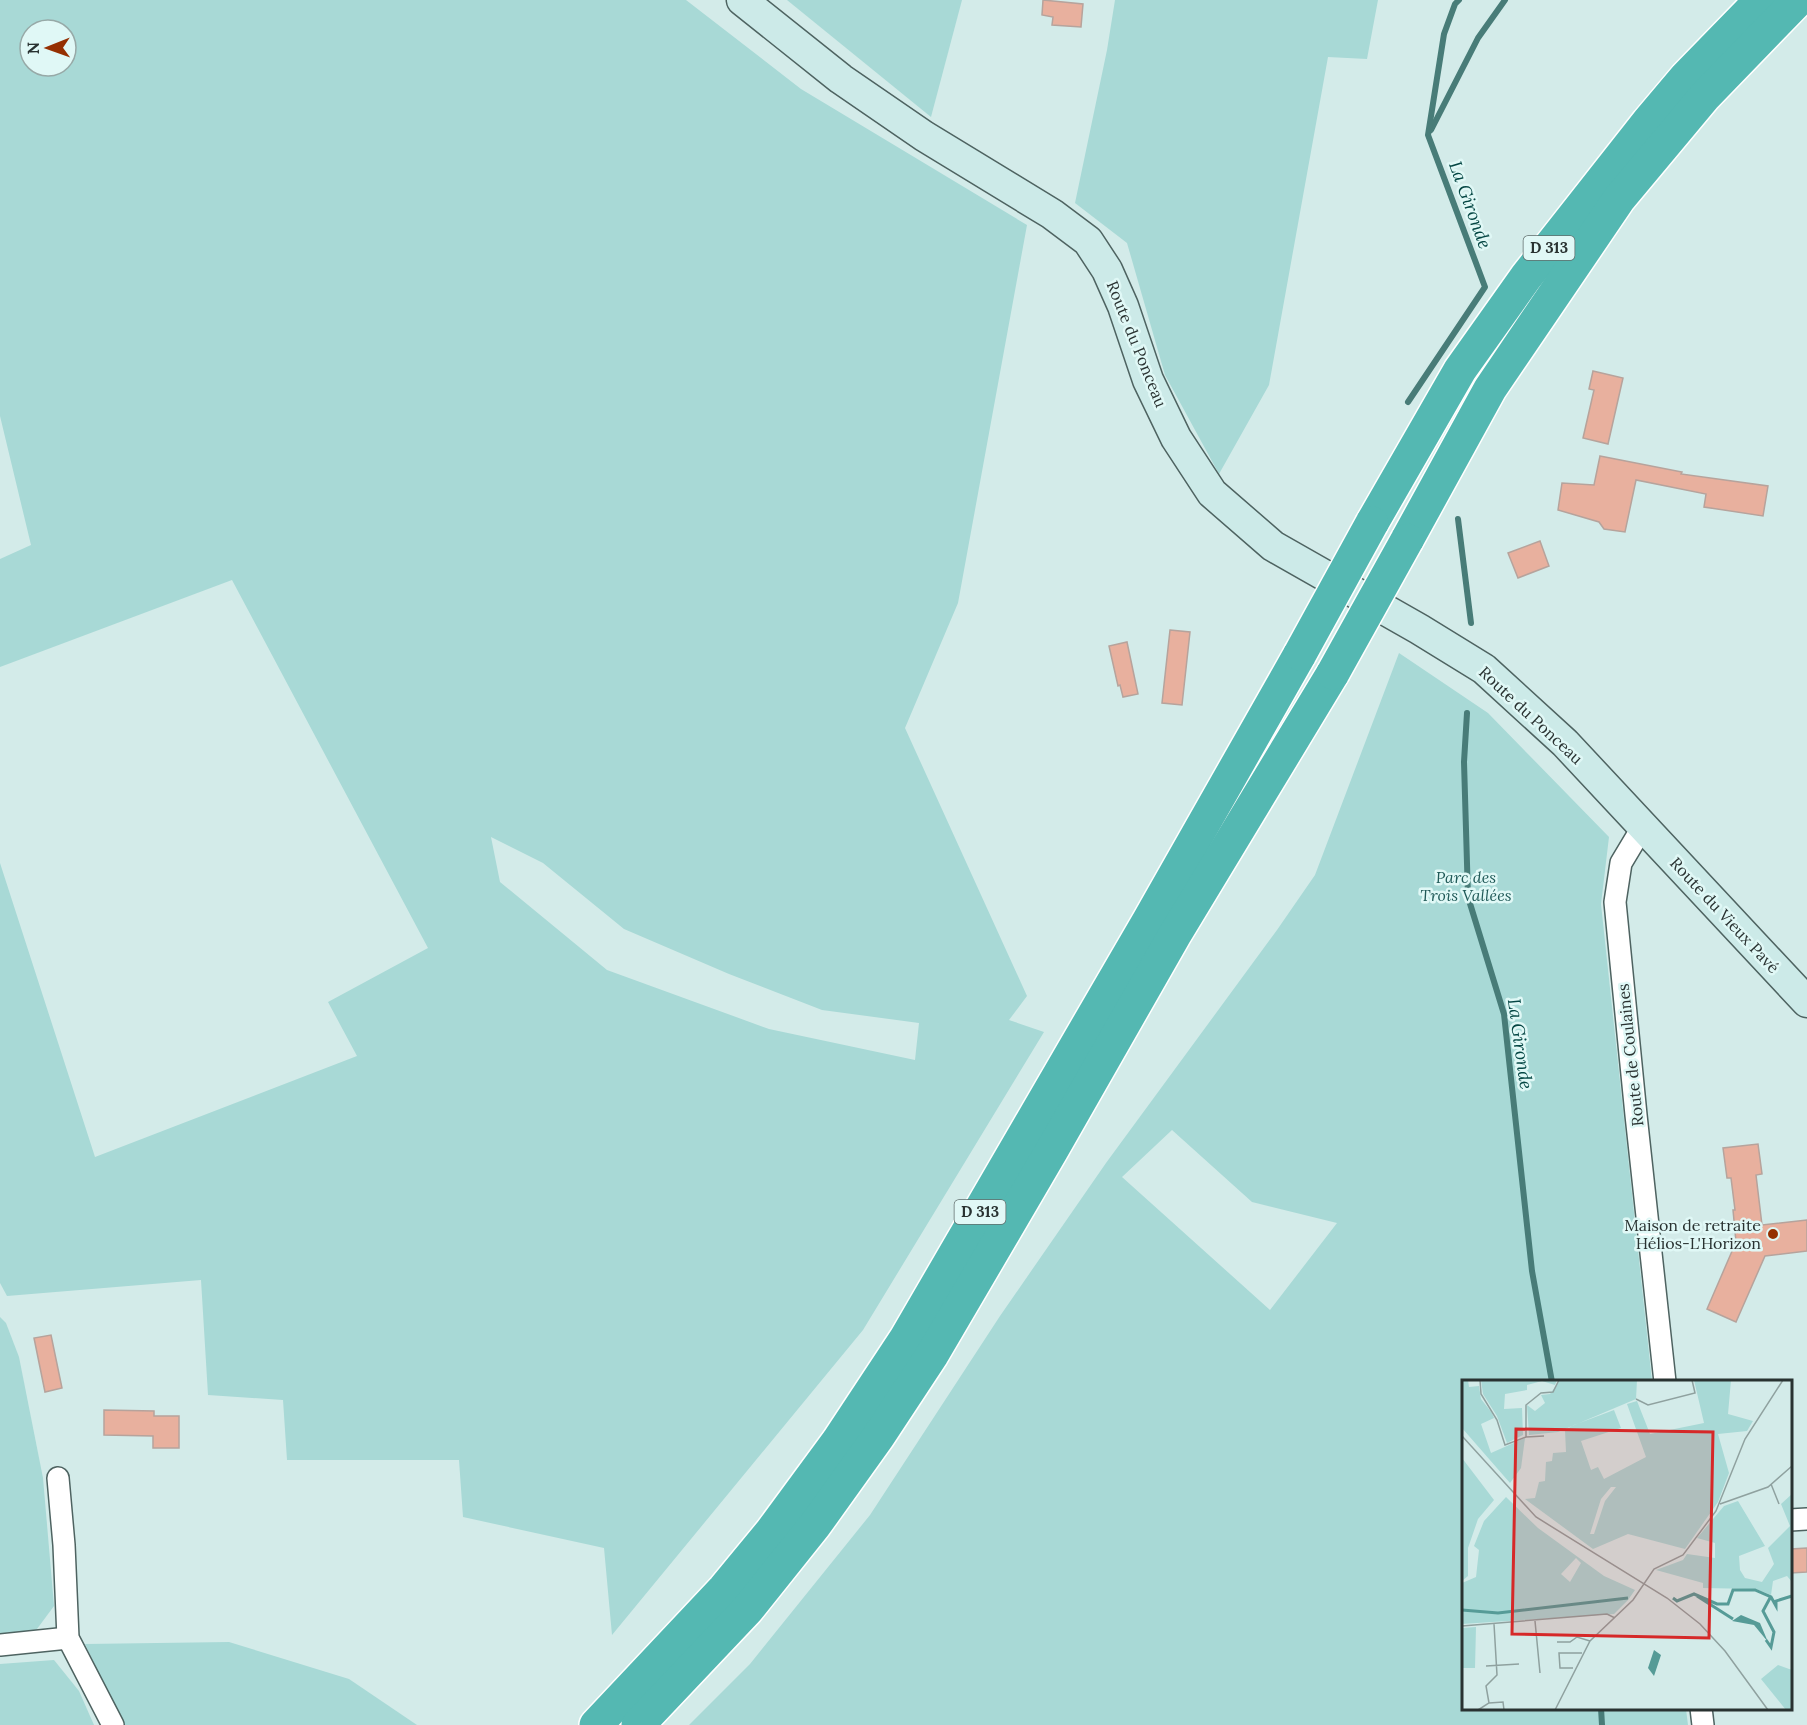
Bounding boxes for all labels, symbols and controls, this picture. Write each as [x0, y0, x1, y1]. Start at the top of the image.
north arrow [18, 18, 78, 78]
text: N [23, 42, 43, 55]
water label: La Gironde [1444, 158, 1497, 252]
road number: D 313 [1524, 236, 1574, 260]
street label: Route du Ponceau [1103, 278, 1172, 411]
street label: Route du Ponceau [1475, 662, 1587, 769]
street label: Route du Vieux Pavé [1666, 853, 1784, 977]
park label: Parc des Trois Vallées [1420, 867, 1512, 905]
street label: Route de Coulaines [1613, 983, 1647, 1127]
water label: La Gironde [1503, 997, 1538, 1091]
road number: D 313 [954, 1200, 1006, 1224]
place label: Maison de retraite Hélios-L'Horizon [1624, 1215, 1761, 1253]
marker: Maison de retraite Hélios-L'Horizon [1766, 1227, 1780, 1241]
inset map [1462, 1380, 1792, 1710]

